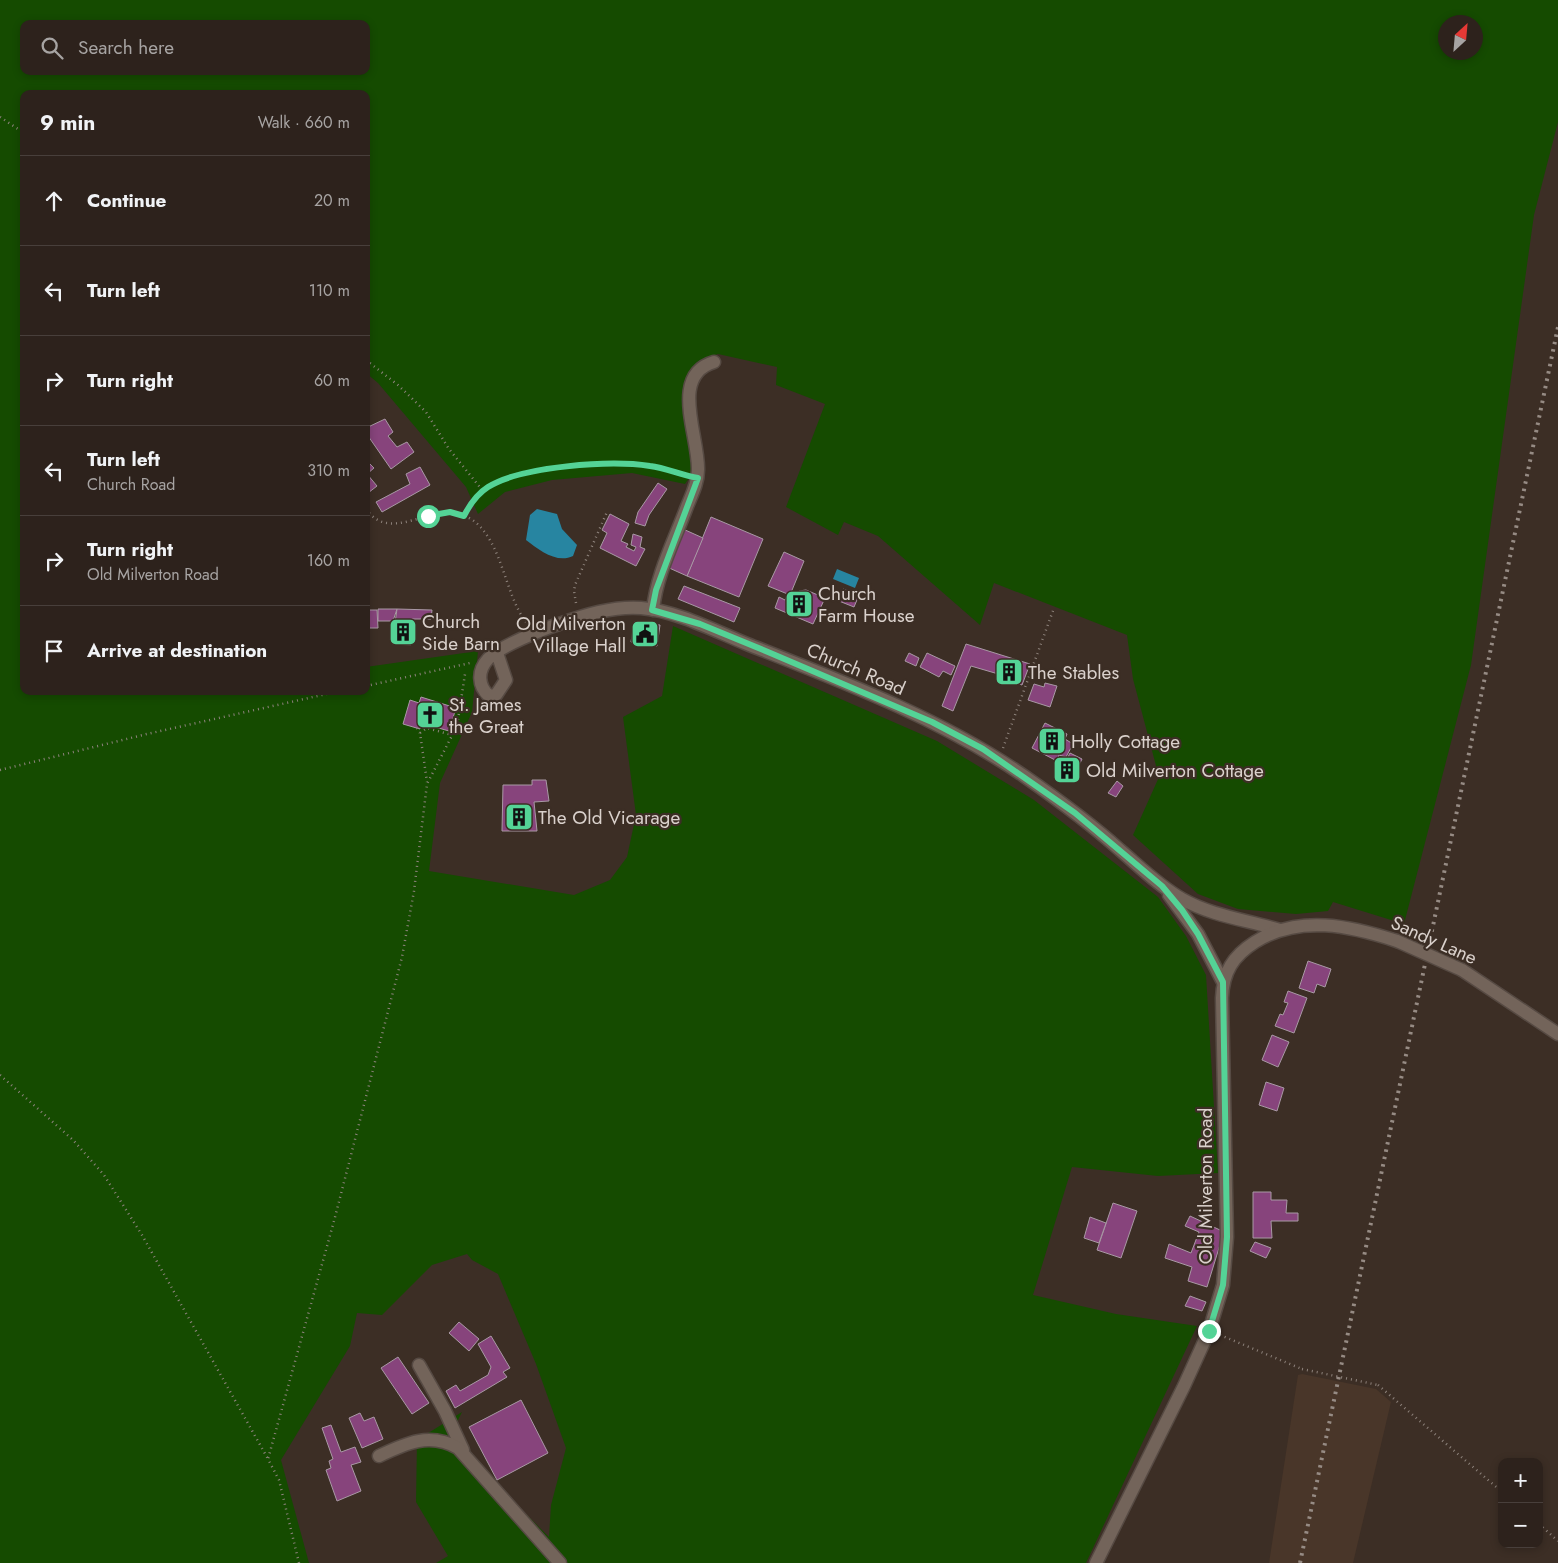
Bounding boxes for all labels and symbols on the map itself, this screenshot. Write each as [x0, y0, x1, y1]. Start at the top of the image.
north arrow [1438, 15, 1483, 60]
route start [417, 505, 440, 528]
place label: Church Farm House [818, 580, 915, 629]
building icon: Church Farm House [784, 589, 814, 619]
place label: Church Side Barn [422, 608, 500, 657]
place label: Old Milverton Village Hall [516, 610, 626, 659]
building icon: Church Side Barn [388, 617, 418, 647]
public building icon: Old Milverton Village Hall [630, 619, 660, 649]
street label: Church Road [802, 636, 910, 702]
building icon: The Stables [994, 657, 1024, 687]
place label: The Stables [1028, 659, 1119, 686]
place label: St. James the Great [449, 691, 524, 740]
church icon: St. James the Great [415, 700, 445, 730]
building icon: Holly Cottage [1037, 726, 1067, 756]
place label: Holly Cottage [1071, 728, 1180, 755]
building icon: Old Milverton Cottage [1052, 755, 1082, 785]
place label: Old Milverton Cottage [1086, 757, 1264, 784]
building icon: The Old Vicarage [504, 802, 534, 832]
place label: The Old Vicarage [538, 804, 680, 831]
street label: Sandy Lane [1387, 909, 1482, 971]
street label: Old Milverton Road [1192, 1108, 1219, 1264]
route end [1198, 1320, 1221, 1343]

